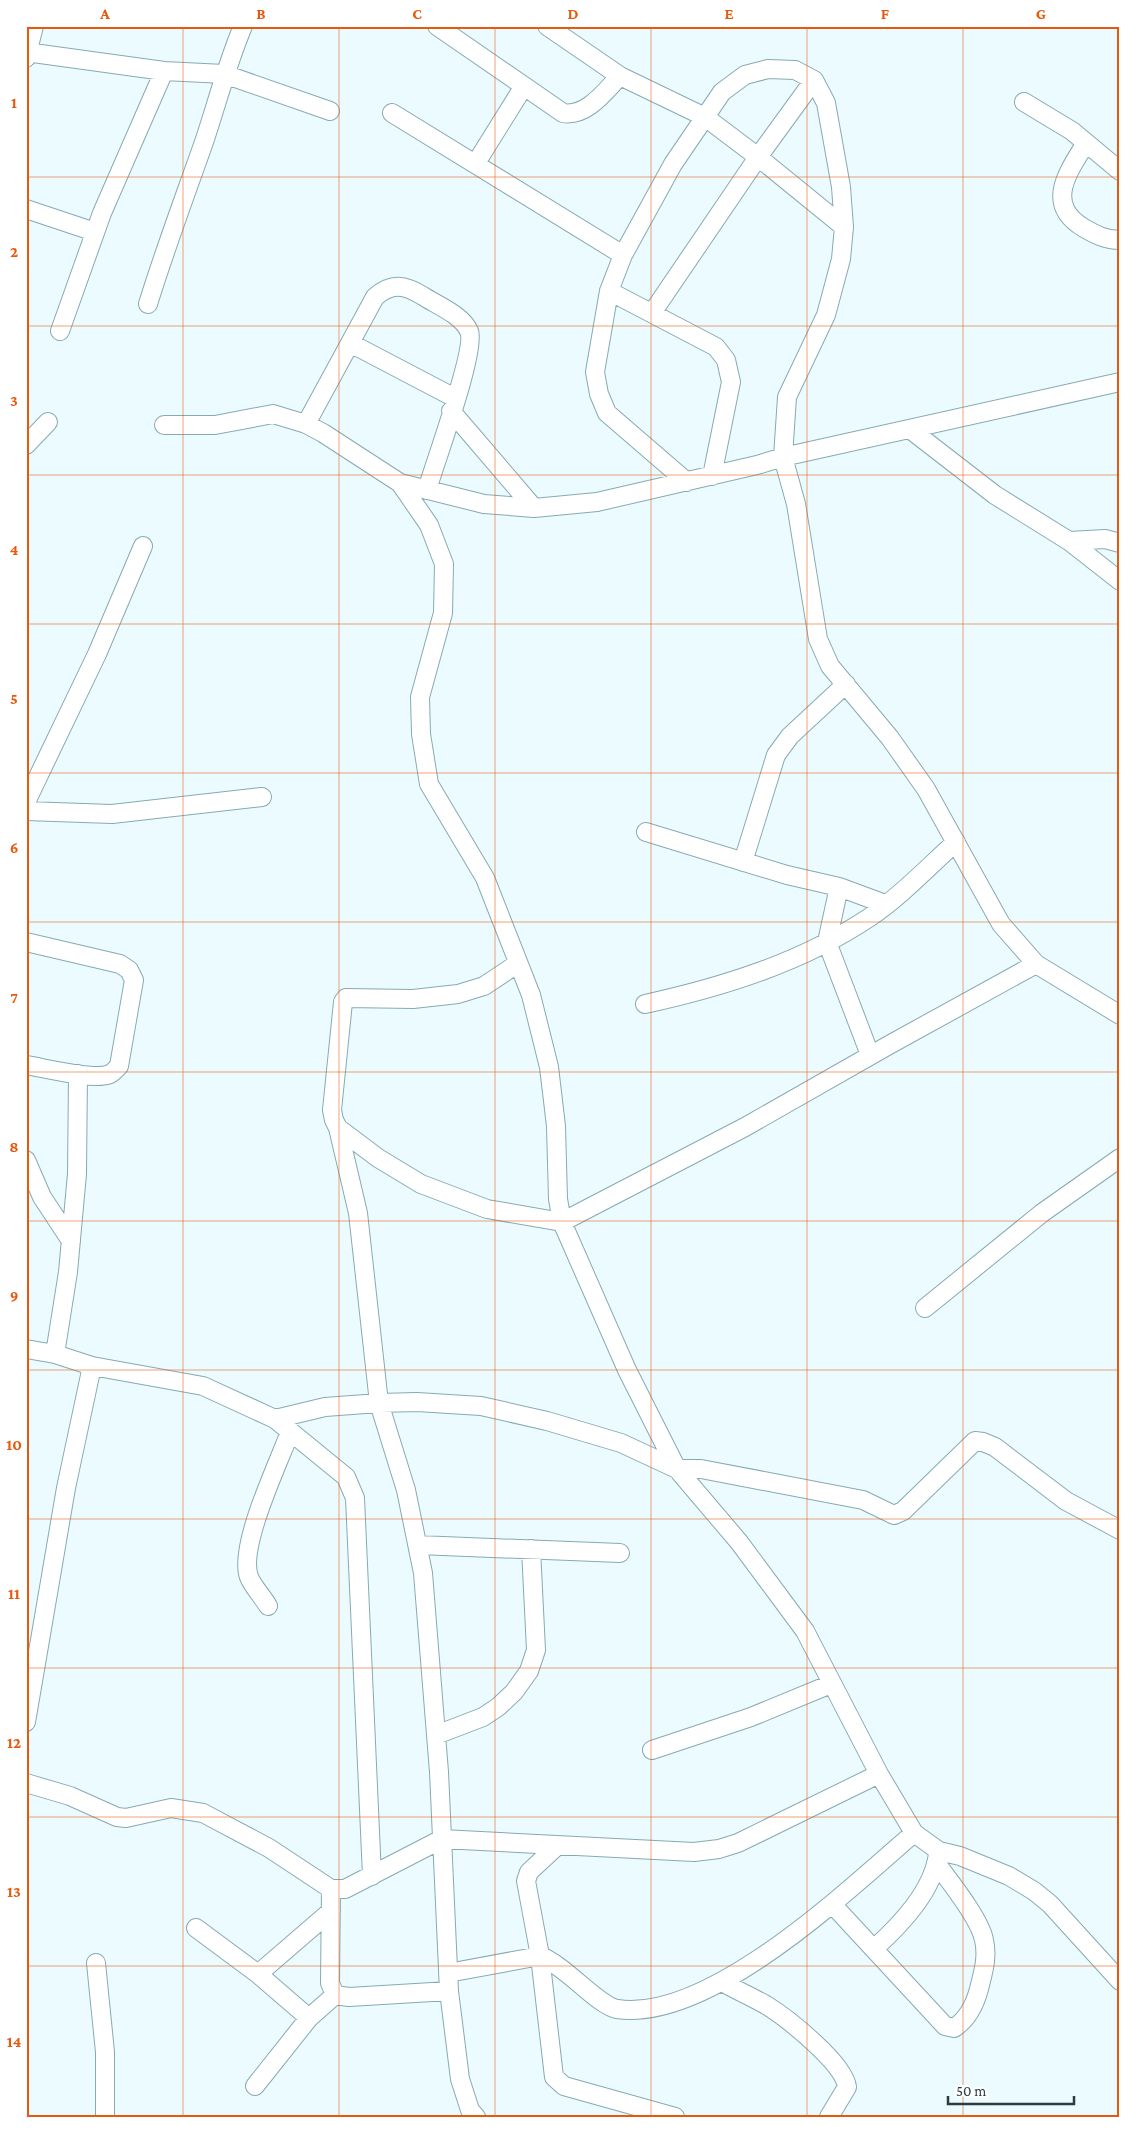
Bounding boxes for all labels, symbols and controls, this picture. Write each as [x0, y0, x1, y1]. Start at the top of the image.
text: A [99, 5, 110, 22]
text: B [256, 5, 266, 22]
text: C [412, 5, 422, 22]
text: D [567, 5, 579, 22]
text: E [724, 5, 734, 22]
text: F [881, 5, 890, 22]
text: G [1036, 5, 1046, 22]
text: 1 [11, 94, 17, 111]
text: 2 [10, 243, 18, 260]
text: 3 [10, 392, 18, 409]
text: 4 [10, 541, 19, 558]
text: 5 [10, 690, 18, 707]
text: 6 [10, 839, 18, 856]
text: 7 [10, 989, 18, 1006]
text: 8 [9, 1138, 19, 1155]
text: 9 [10, 1287, 18, 1304]
text: 10 [6, 1436, 22, 1453]
text: 11 [8, 1585, 20, 1602]
text: 12 [7, 1734, 21, 1751]
text: 13 [7, 1883, 21, 1900]
text: 14 [7, 2033, 22, 2050]
scale bar [948, 2073, 1075, 2105]
text: 50 m [956, 2083, 986, 2099]

